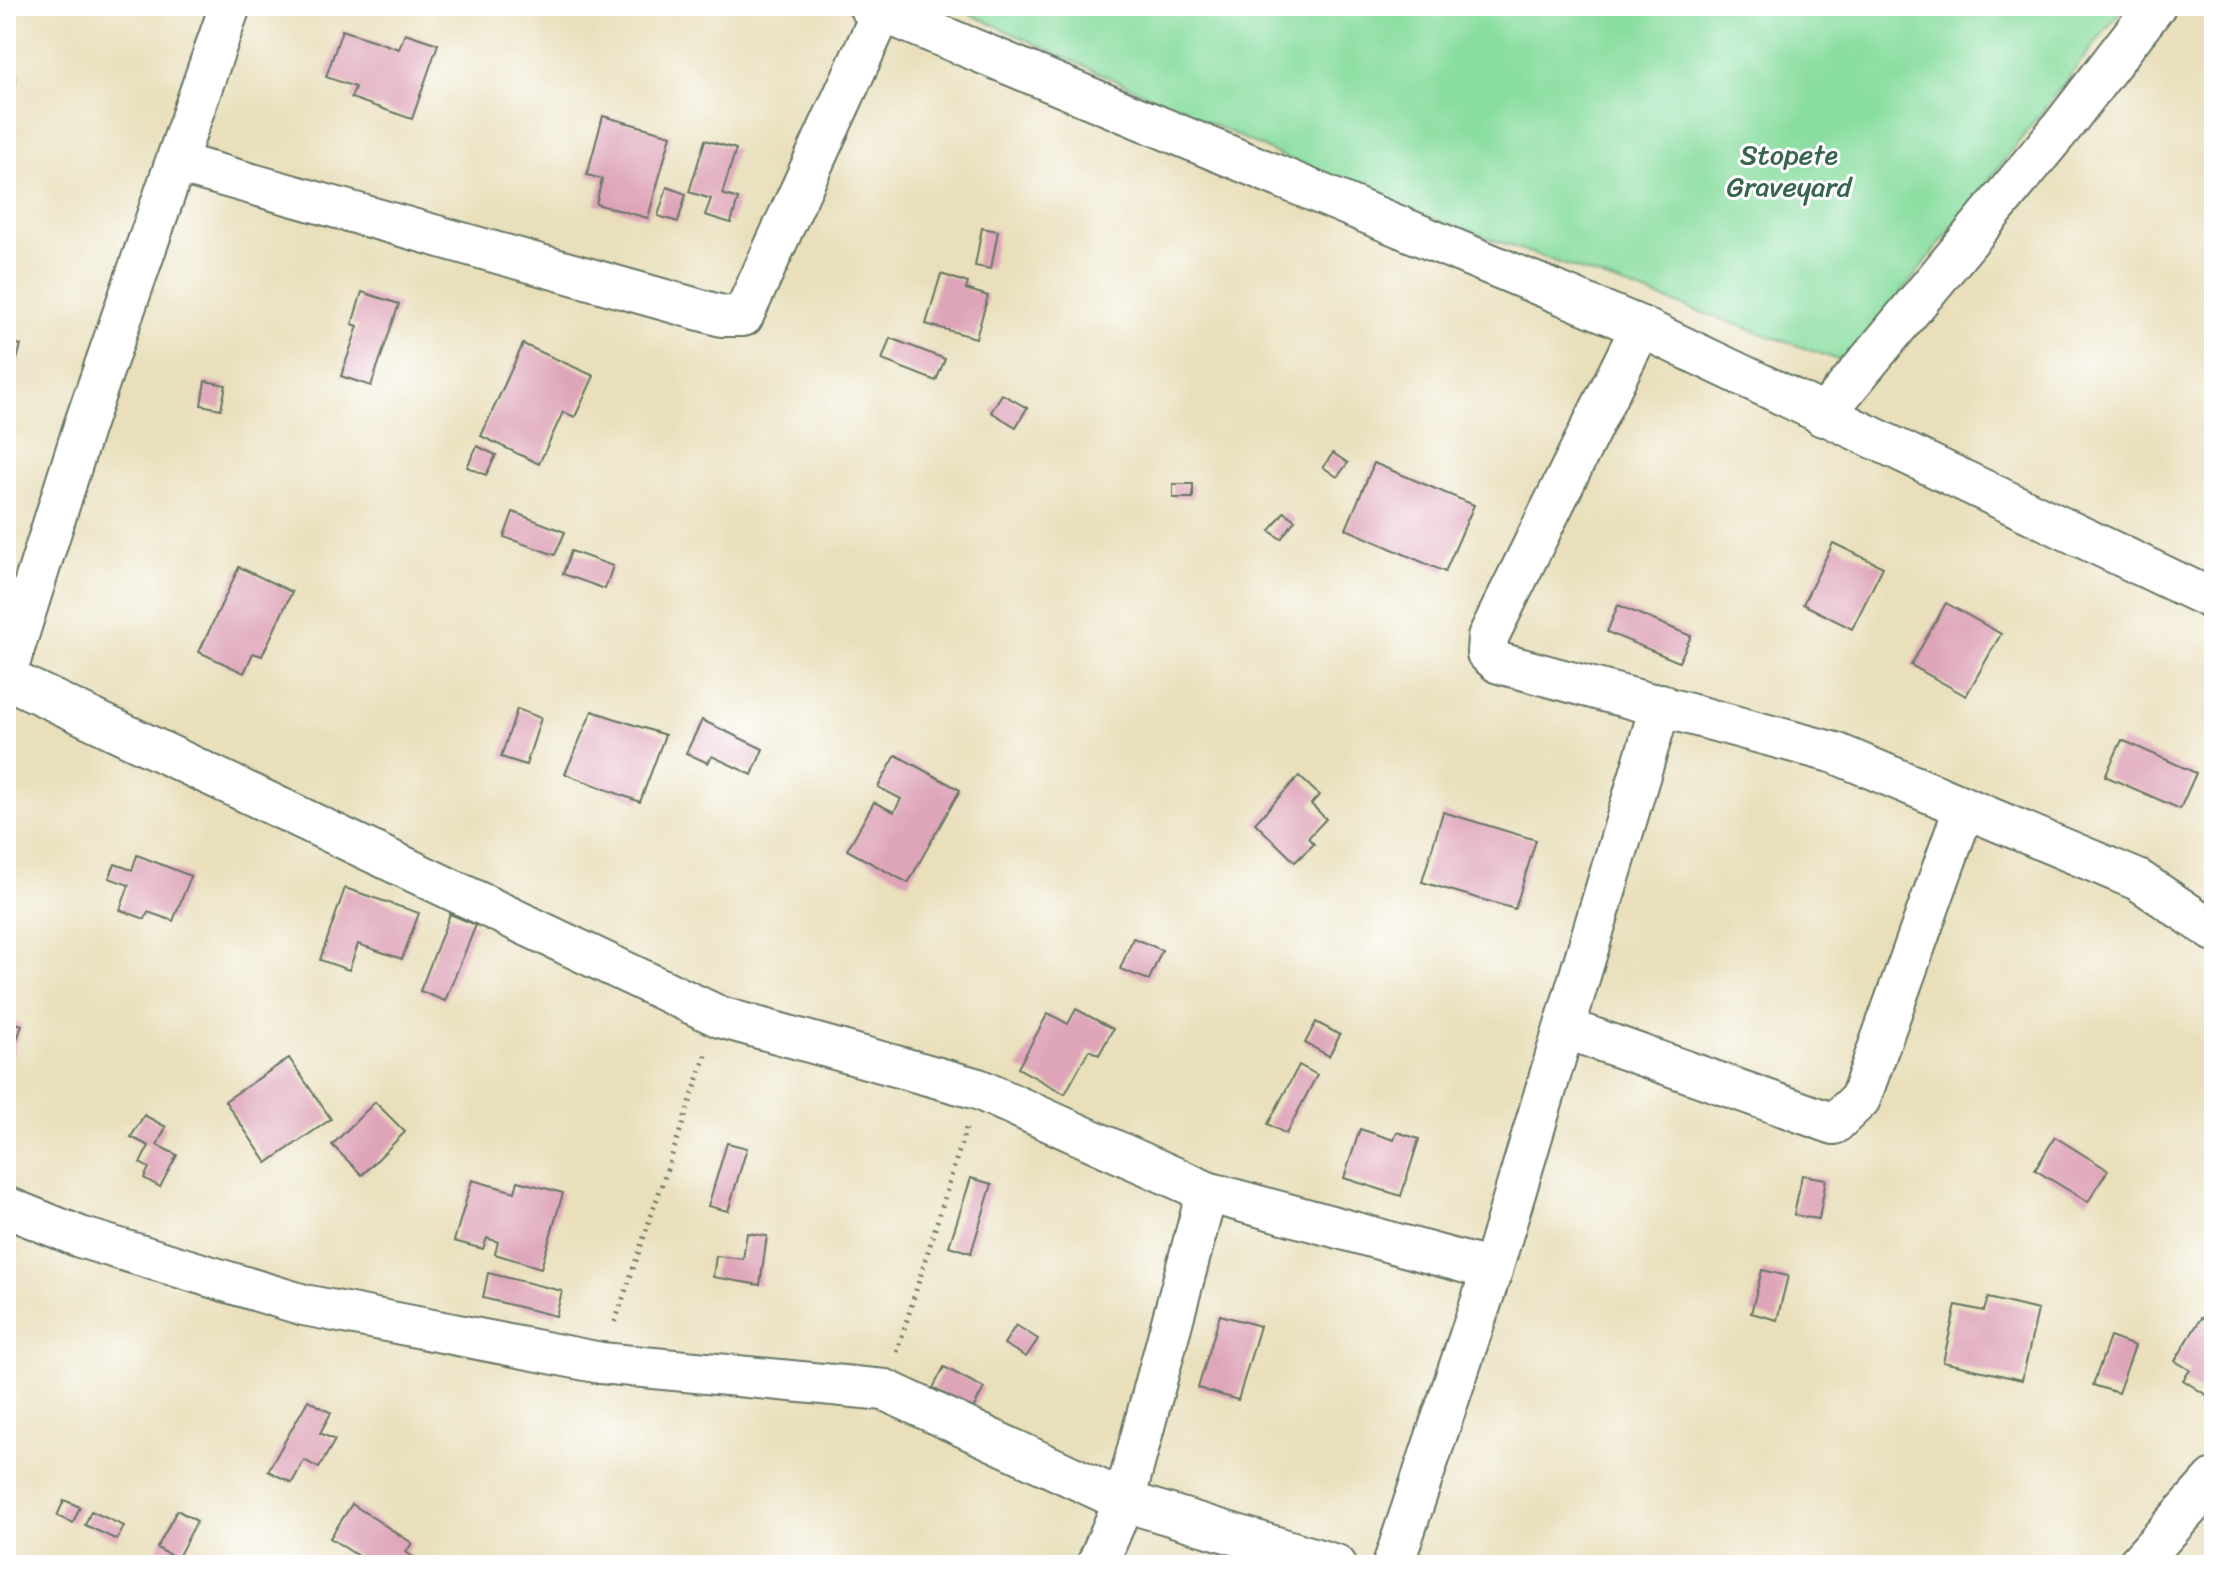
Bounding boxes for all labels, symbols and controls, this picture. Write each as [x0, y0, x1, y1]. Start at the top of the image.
park label: Stopete Graveyard [1726, 130, 1854, 211]

